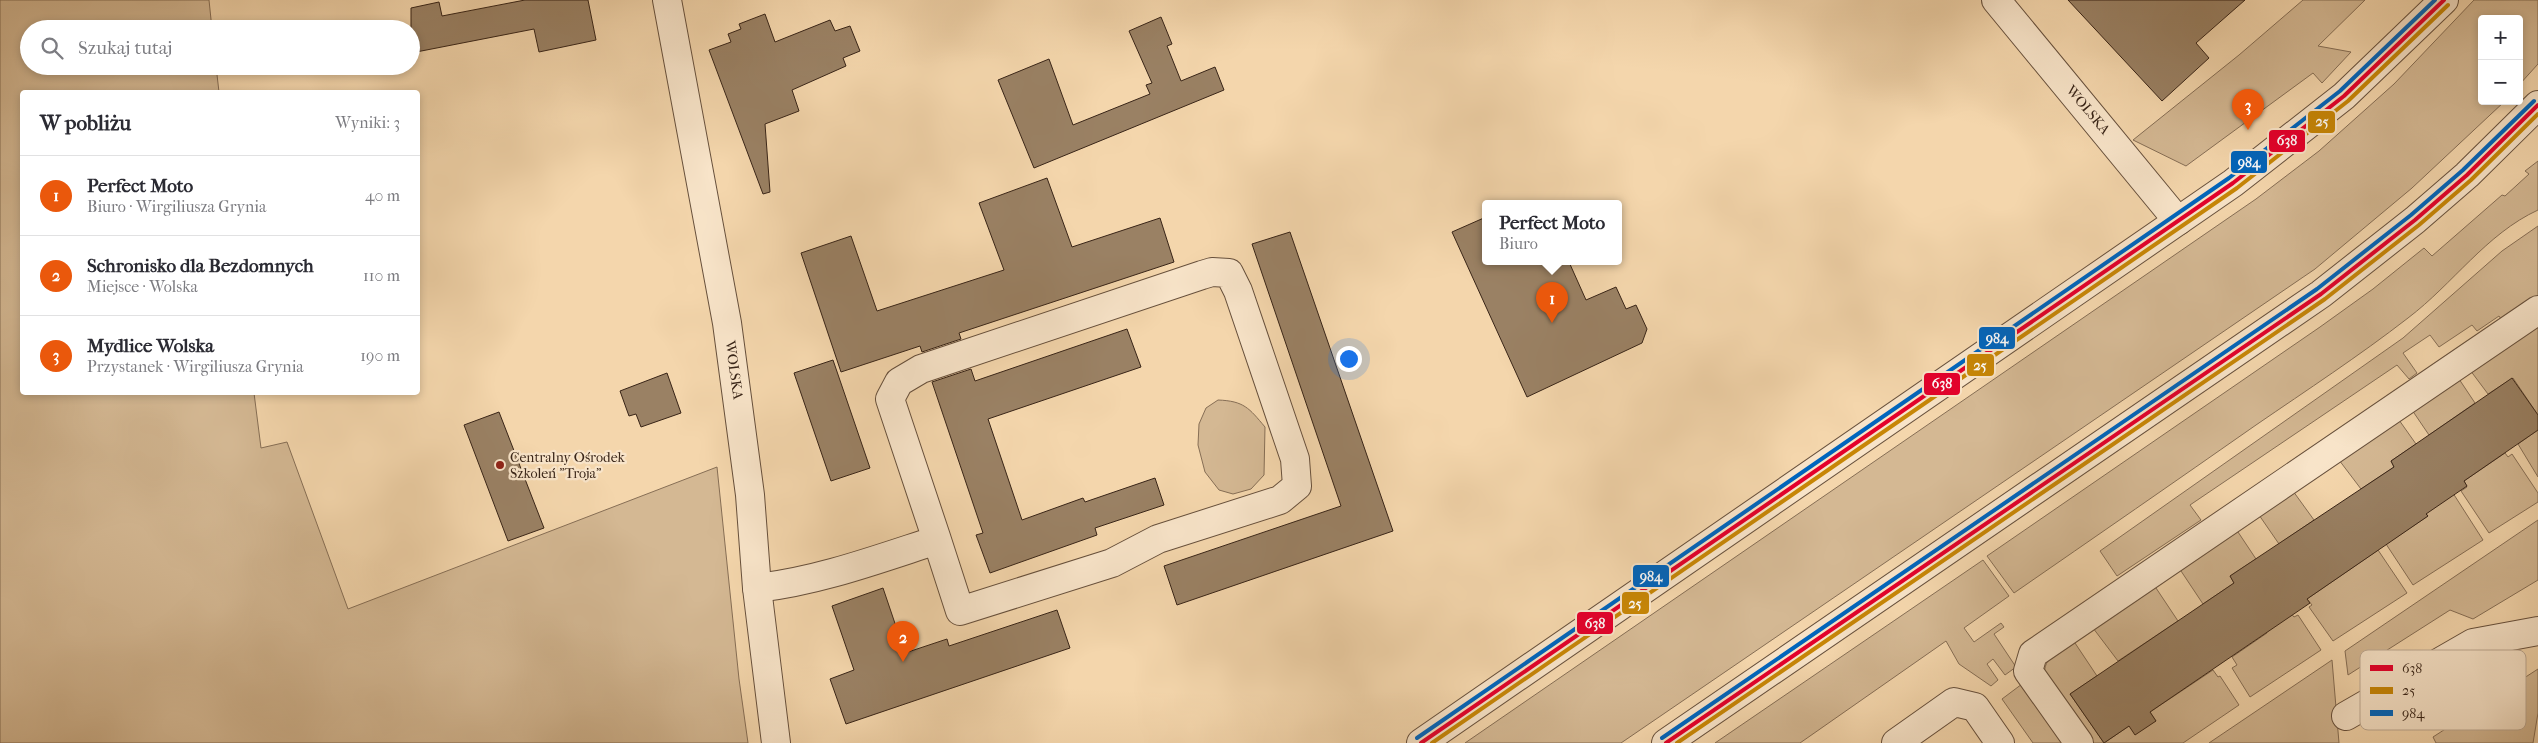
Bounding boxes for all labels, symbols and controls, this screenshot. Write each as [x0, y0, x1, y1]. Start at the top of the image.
map controls [2478, 15, 2523, 105]
button: + [2478, 15, 2523, 60]
search box [20, 20, 420, 75]
icon: search [38, 34, 66, 62]
text: Szukaj tutaj [78, 37, 172, 59]
button: − [2478, 60, 2523, 105]
street label: WOLSKA [2062, 81, 2114, 139]
pin: 3 [2232, 89, 2264, 130]
line badge: 25 [2307, 110, 2336, 134]
text: W pobliżu [40, 111, 131, 135]
text: Wyniki: 3 [335, 113, 400, 132]
text: 25 [2315, 113, 2329, 130]
line badge: 638 [2268, 129, 2306, 153]
text: 638 [2277, 132, 2297, 149]
line badge: 984 [2230, 150, 2268, 174]
text: 984 [2237, 154, 2261, 171]
text: Perfect Moto [87, 175, 193, 197]
text: 1 [53, 186, 59, 205]
text: 40 m [365, 186, 400, 205]
text: Biuro · Wirgiliusza Grynia [87, 197, 266, 216]
popup [1482, 200, 1622, 265]
text: Perfect Moto [1499, 212, 1605, 234]
text: Biuro [1499, 234, 1538, 253]
text: Schronisko dla Bezdomnych [87, 255, 314, 277]
text: 2 [52, 266, 60, 285]
text: 110 m [363, 266, 400, 285]
text: Miejsce · Wolska [87, 277, 198, 296]
pin: 1 [1536, 282, 1568, 323]
line badge: 984 [1978, 326, 2016, 350]
text: 984 [1985, 330, 2009, 347]
text: Mydlice Wolska [87, 335, 214, 357]
street label: WOLSKA [721, 338, 747, 401]
text: 3 [53, 346, 59, 365]
text: 190 m [360, 346, 400, 365]
your location [1336, 346, 1362, 372]
line badge: 25 [1966, 353, 1995, 377]
text: Przystanek · Wirgiliusza Grynia [87, 357, 304, 376]
text: 25 [1973, 357, 1987, 374]
line badge: 638 [1923, 372, 1961, 396]
text: 638 [1932, 375, 1952, 392]
place label: Centralny Ośrodek Szkoleń "Troja" [510, 449, 626, 482]
marker: Centralny Ośrodek Szkoleń "Troja" [494, 459, 506, 471]
line badge: 984 [1632, 564, 1670, 588]
text: 984 [1639, 568, 1663, 585]
line badge: 25 [1621, 591, 1650, 615]
text: 25 [1628, 595, 1642, 612]
line badge: 638 [1576, 611, 1614, 635]
text: 638 [1585, 615, 1605, 632]
pin: 2 [887, 621, 919, 662]
legend [2360, 650, 2526, 730]
text: 638 [2402, 660, 2422, 677]
text: 25 [2402, 682, 2415, 699]
text: 984 [2402, 705, 2425, 722]

